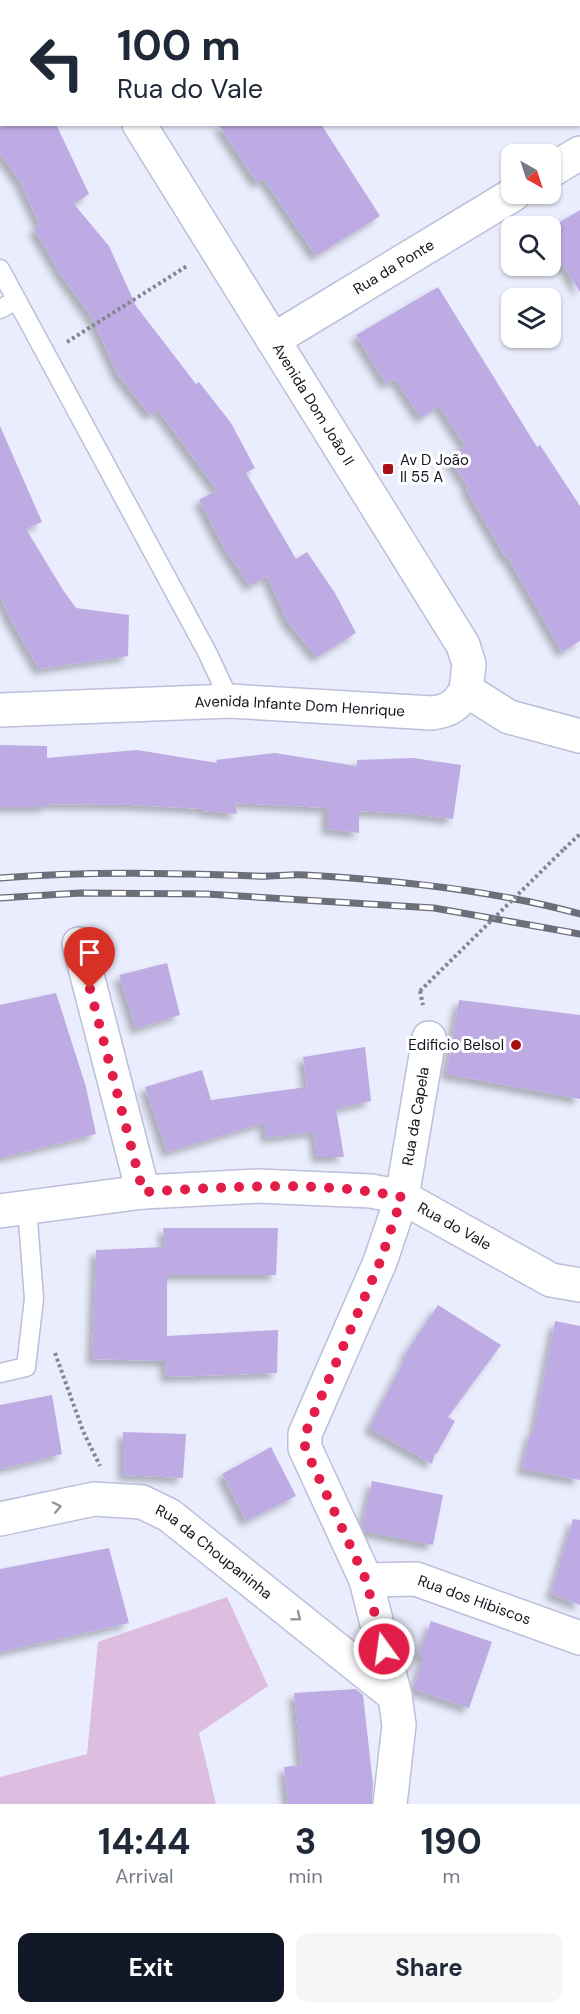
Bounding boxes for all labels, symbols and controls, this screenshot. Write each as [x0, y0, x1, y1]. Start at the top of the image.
text: 100 m [117, 18, 241, 73]
icon: left [18, 24, 96, 102]
text: Rua do Vale [117, 71, 263, 106]
north arrow [501, 144, 561, 204]
map controls [501, 144, 561, 348]
button: search [501, 216, 561, 276]
street label: Rua da Ponte [349, 235, 438, 299]
button: layers [501, 288, 561, 348]
street label: Avenida Dom João II [268, 339, 359, 469]
place label: Av D João II 55 A [400, 450, 469, 487]
marker: Av D João II 55 A [381, 462, 395, 476]
street label: Avenida Infante Dom Henrique [194, 691, 405, 721]
pin [64, 927, 115, 989]
icon: arrive [73, 936, 106, 969]
place label: Edificio Belsol [408, 1035, 504, 1055]
marker: Edificio Belsol [509, 1038, 523, 1052]
street label: Rua da Capela [398, 1065, 434, 1167]
street label: Rua do Vale [414, 1198, 495, 1255]
street label: Rua da Choupaninha [152, 1500, 276, 1604]
one-way arrow [52, 1501, 62, 1514]
street label: Rua dos Hibiscos [415, 1570, 534, 1630]
one-way arrow [290, 1610, 301, 1621]
position arrow [352, 1617, 416, 1681]
text: 14:44 [98, 1818, 190, 1865]
text: 3 [295, 1818, 316, 1865]
text: 190 [421, 1818, 482, 1865]
text: Arrival [115, 1863, 173, 1889]
text: min [289, 1863, 323, 1889]
text: m [442, 1863, 460, 1889]
button: Exit [18, 1933, 284, 2002]
button: Share [296, 1933, 562, 2002]

